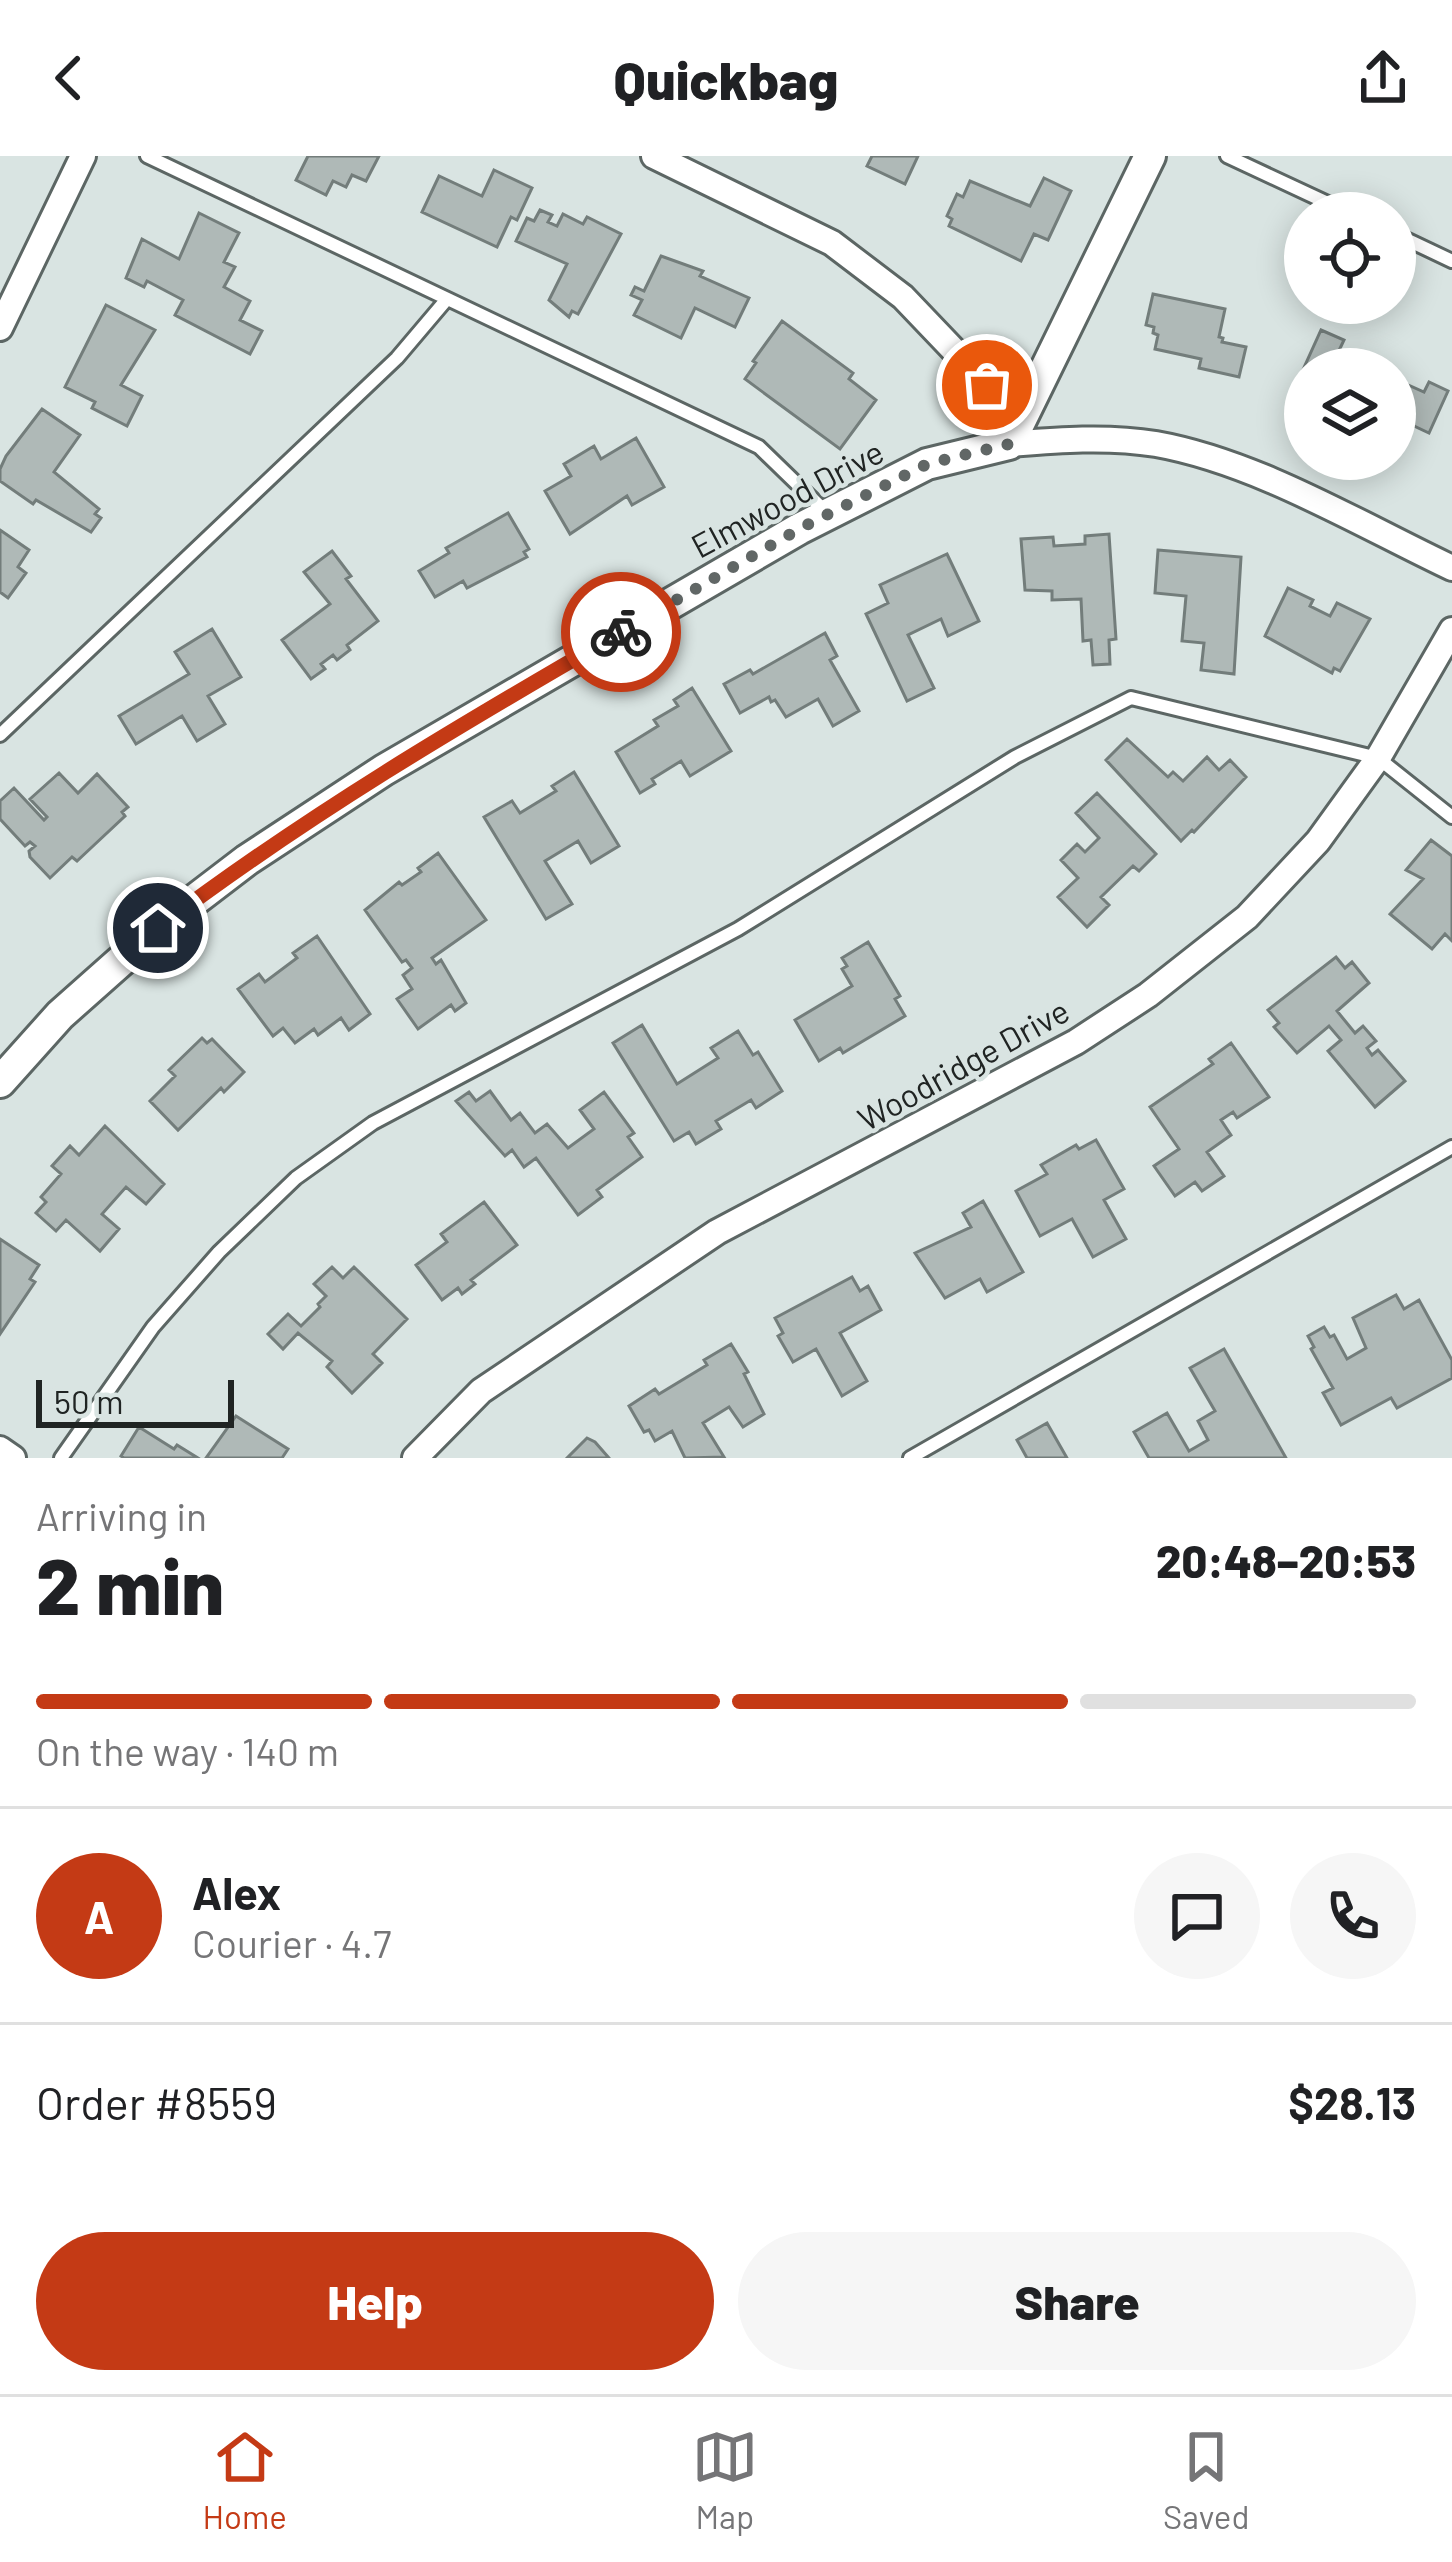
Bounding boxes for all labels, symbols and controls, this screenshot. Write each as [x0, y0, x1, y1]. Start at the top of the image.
icon: back [36, 45, 102, 111]
icon: share [1350, 45, 1416, 111]
text: Quickbag [614, 46, 838, 111]
map controls [1284, 192, 1416, 480]
button: locate [1284, 192, 1416, 324]
pin [936, 334, 1038, 436]
button: layers [1284, 348, 1416, 480]
icon: bag [954, 352, 1020, 418]
street label: Elmwood Drive [684, 431, 890, 565]
courier [561, 572, 681, 692]
icon: bike [588, 599, 654, 665]
pin [107, 877, 209, 979]
icon: home [125, 895, 191, 961]
street label: Woodridge Drive [850, 990, 1076, 1138]
scale bar [36, 1374, 234, 1427]
text: 50 m [54, 1381, 124, 1421]
text: Arriving in [36, 1492, 207, 1539]
text: 20:48–20:53 [1156, 1533, 1416, 1587]
text: 2 min [36, 1537, 224, 1631]
text: On the way · 140 m [36, 1727, 339, 1774]
button: chat [1134, 1853, 1260, 1979]
button: phone [1290, 1853, 1416, 1979]
text: Alex [192, 1865, 281, 1919]
text: A [84, 1889, 114, 1943]
text: Courier · 4.7 [192, 1919, 392, 1966]
text: Order #8559 [36, 2075, 277, 2129]
text: $28.13 [1288, 2075, 1416, 2129]
button: Help [36, 2232, 714, 2370]
button: Share [738, 2232, 1416, 2370]
tab: Home [203, 2424, 287, 2536]
tab: Map [692, 2424, 758, 2536]
tab: Saved [1163, 2424, 1249, 2536]

